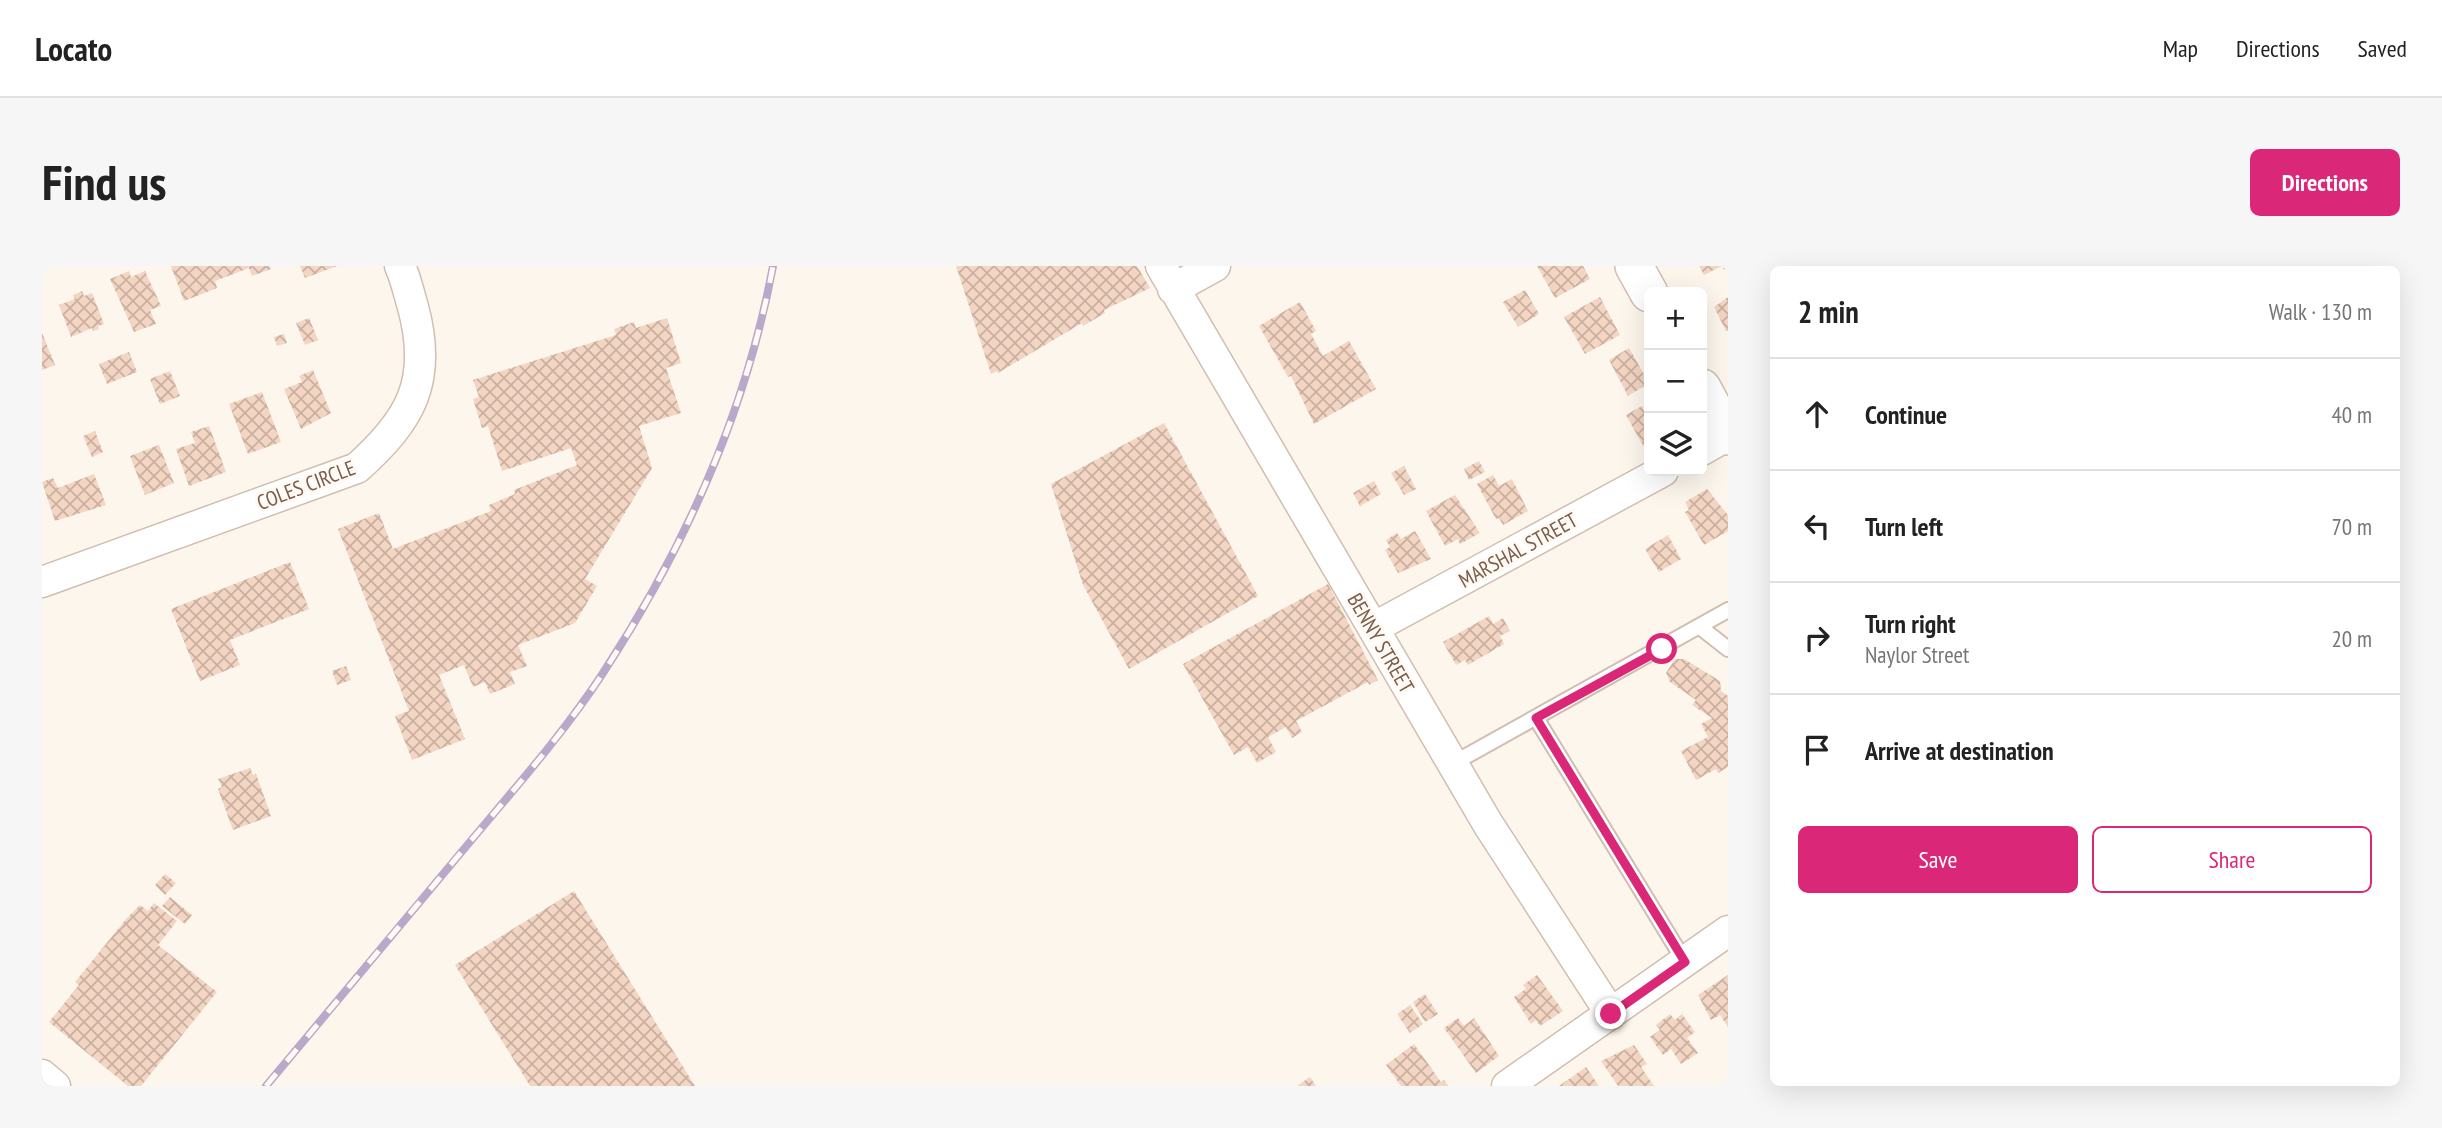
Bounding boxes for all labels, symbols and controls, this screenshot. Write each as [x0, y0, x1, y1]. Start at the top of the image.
text: Locato [35, 27, 112, 70]
text: Map [2163, 33, 2198, 64]
text: Directions [2236, 33, 2320, 64]
text: Saved [2358, 33, 2407, 64]
button: Directions [2250, 149, 2400, 216]
text: Find us [42, 150, 166, 214]
map controls [1644, 287, 1707, 476]
button: + [1644, 287, 1707, 350]
text: 2 min [1798, 292, 1859, 331]
text: Walk · 130 m [2269, 297, 2372, 326]
button: − [1644, 350, 1707, 413]
icon: ahead [1798, 395, 1836, 433]
text: Continue [1865, 398, 1947, 431]
text: 40 m [2331, 400, 2372, 429]
button: layers [1644, 413, 1707, 476]
street label: COLES CIRCLE [253, 454, 359, 516]
street label: MARSHAL STREET [1454, 506, 1583, 594]
icon: left [1798, 507, 1836, 545]
text: Turn left [1865, 510, 1943, 543]
text: 70 m [2331, 512, 2372, 541]
street label: BENNY STREET [1342, 588, 1421, 698]
text: Turn right [1865, 607, 1956, 640]
icon: right [1798, 619, 1836, 657]
text: 20 m [2331, 624, 2372, 653]
route start [1646, 633, 1677, 664]
text: Naylor Street [1865, 640, 1969, 669]
icon: arrive [1798, 731, 1836, 769]
text: Arrive at destination [1865, 734, 2054, 767]
button: Save [1798, 826, 2078, 893]
button: Share [2092, 826, 2372, 893]
route end [1595, 998, 1626, 1029]

